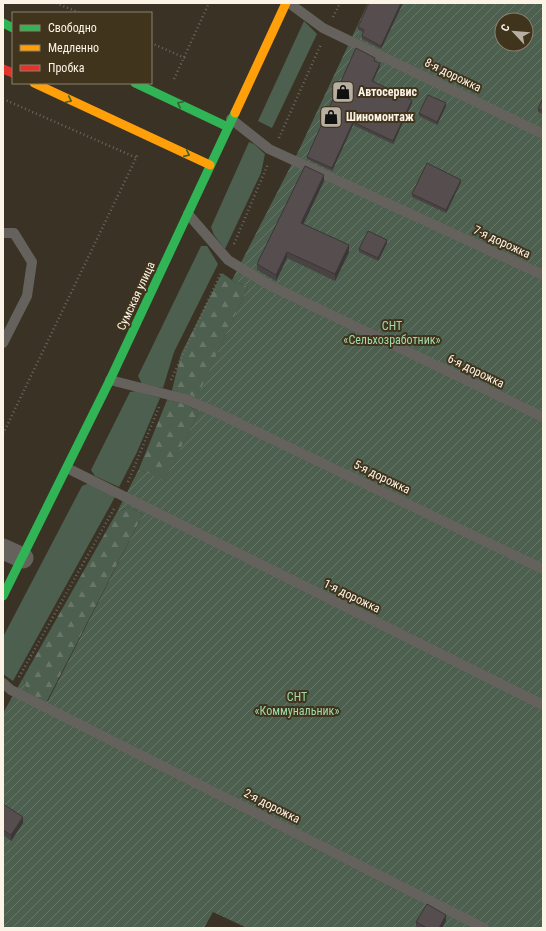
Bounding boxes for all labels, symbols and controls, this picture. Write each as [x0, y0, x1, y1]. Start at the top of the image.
legend [12, 12, 152, 84]
north arrow [494, 12, 534, 52]
text: Свободно [48, 21, 97, 35]
text: С [498, 22, 513, 34]
text: Медленно [48, 41, 99, 55]
street label: 8-я дорожка [422, 55, 484, 95]
text: Пробка [48, 61, 85, 75]
shop icon: Автосервис [330, 79, 356, 105]
place label: Автосервис [358, 85, 417, 99]
one-way arrow [64, 95, 72, 103]
one-way arrow [177, 101, 185, 109]
shop icon: Шиномонтаж [318, 104, 344, 130]
place label: Шиномонтаж [346, 110, 414, 124]
one-way arrow [182, 149, 190, 157]
street label: 7-я дорожка [471, 223, 533, 261]
street label: Сумская улица [114, 259, 158, 333]
park label: СНТ «Сельхозработник» [343, 319, 441, 347]
street label: 6-я дорожка [445, 351, 507, 391]
street label: 5-я дорожка [351, 457, 413, 497]
street label: 1-я дорожка [321, 576, 383, 616]
park label: СНТ «Коммунальник» [255, 690, 339, 718]
street label: 2-я дорожка [242, 786, 303, 826]

